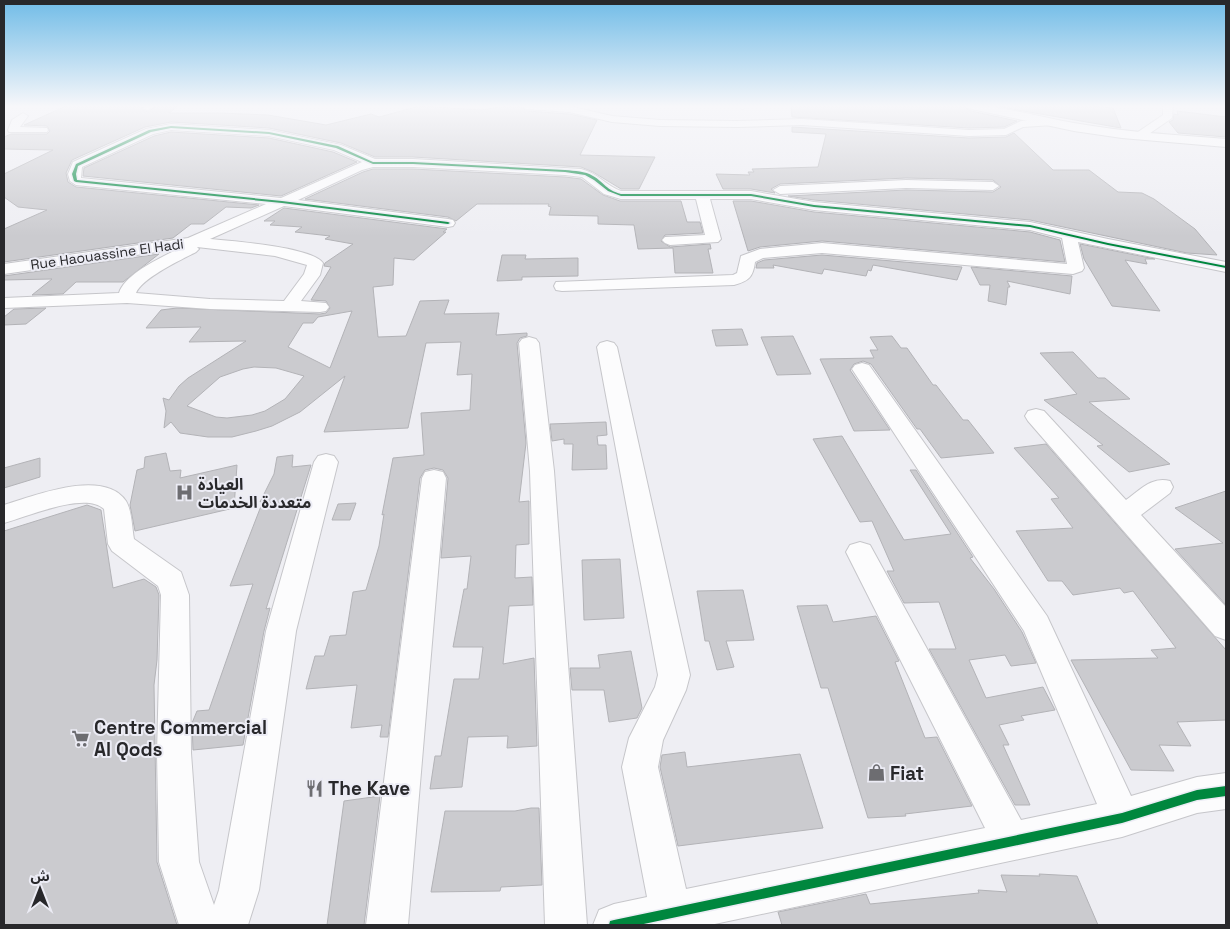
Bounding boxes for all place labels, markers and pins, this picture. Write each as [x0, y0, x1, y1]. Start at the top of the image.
place label: العيادة متعددة الخدمات [198, 474, 311, 513]
hospital icon: العيادة متعددة الخدمات [174, 483, 194, 503]
place label: Centre Commercial Al Qods [94, 715, 267, 762]
supermarket icon: Centre Commercial Al Qods [70, 728, 90, 748]
place label: Fiat [890, 761, 924, 786]
shop icon: Fiat [866, 763, 886, 783]
place label: The Kave [328, 776, 410, 801]
restaurant icon: The Kave [304, 778, 324, 798]

